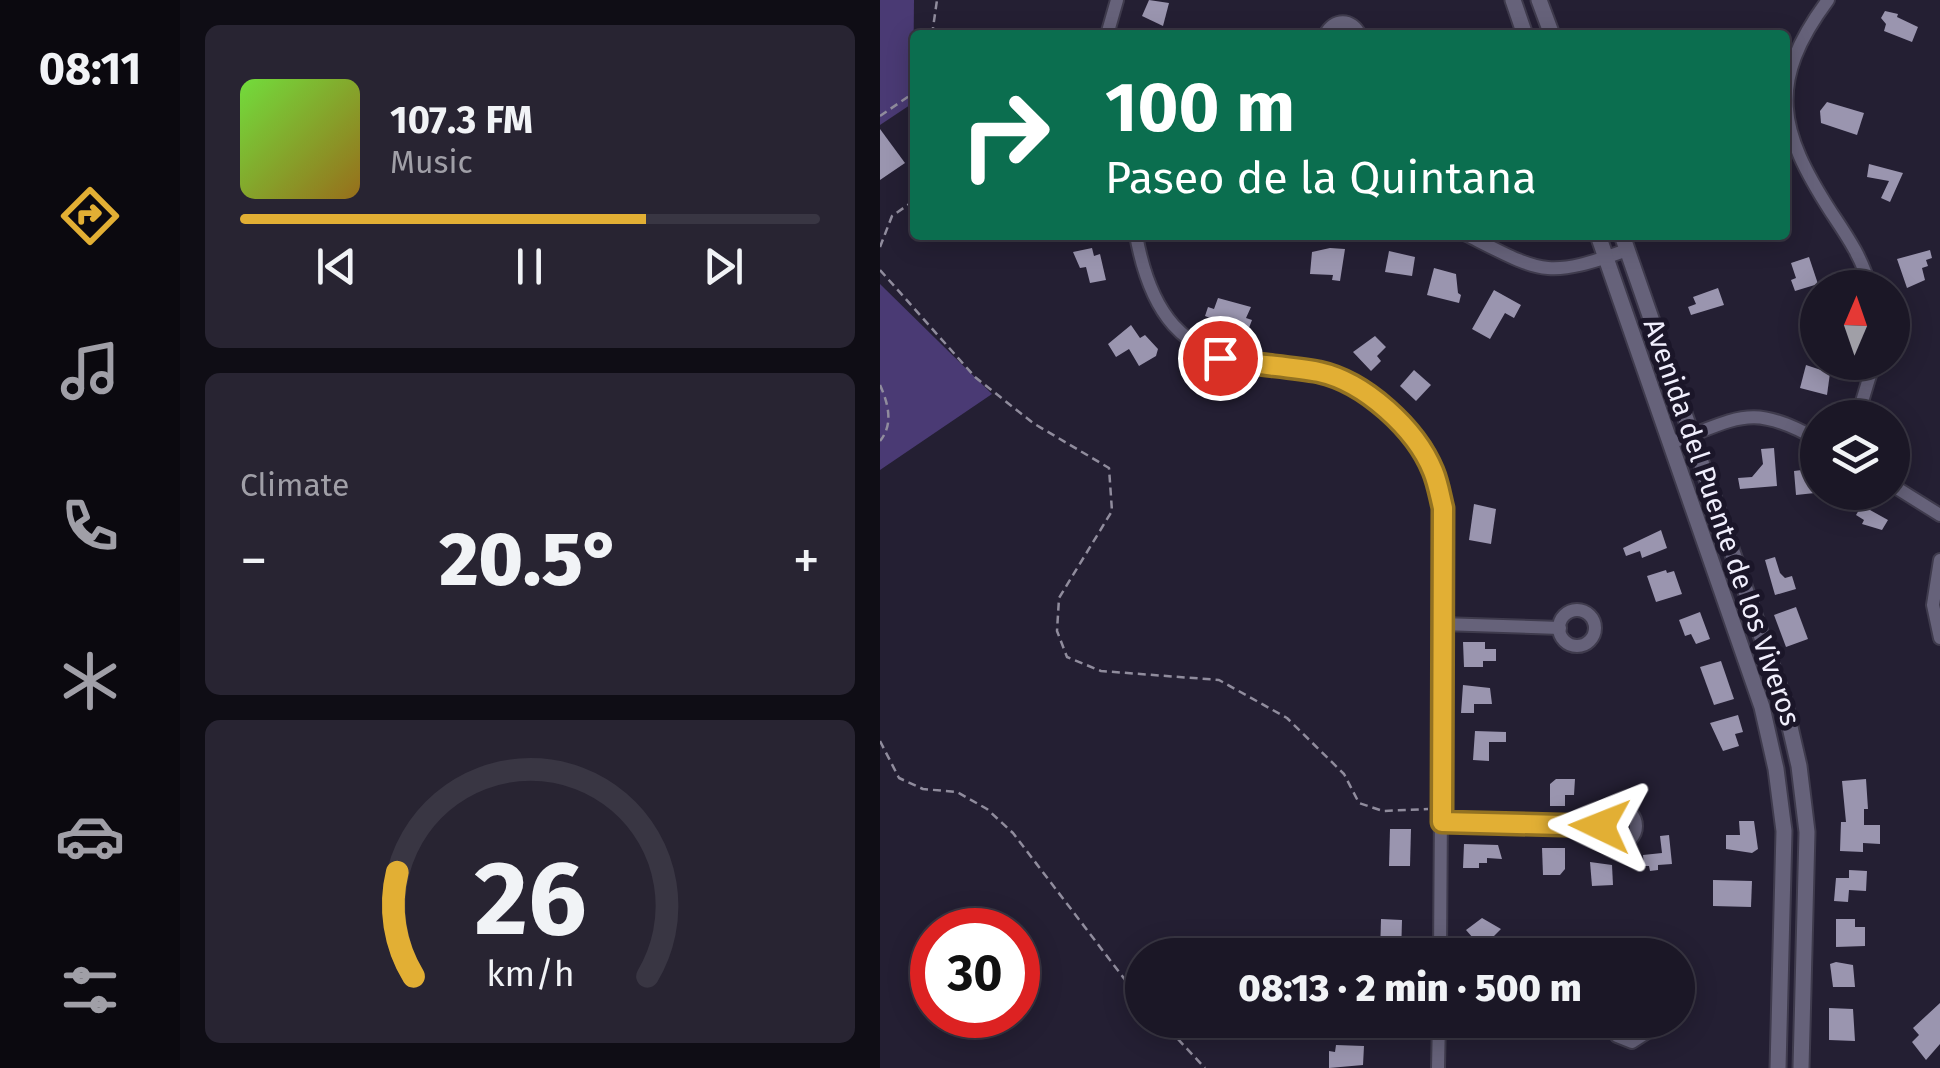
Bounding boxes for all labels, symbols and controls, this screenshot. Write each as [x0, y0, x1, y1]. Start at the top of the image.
text: 08:11 [39, 42, 141, 96]
text: 100 m [1105, 66, 1295, 150]
icon: right [940, 70, 1070, 200]
text: 107.3 FM [390, 97, 533, 143]
text: Music [390, 143, 473, 181]
text: Paseo de la Quintana [1105, 151, 1537, 205]
icon: directions [55, 181, 125, 251]
icon: previous [309, 239, 364, 294]
icon: pause [502, 239, 557, 294]
icon: next [696, 239, 751, 294]
north arrow [1800, 270, 1910, 380]
map controls [1800, 270, 1910, 510]
street label: Avenida del Puente de los Viveros [1637, 314, 1807, 730]
pin [1178, 316, 1263, 401]
icon: arrive [1193, 331, 1248, 386]
icon: music [55, 336, 125, 406]
button: layers [1800, 400, 1910, 510]
text: Climate [240, 466, 349, 504]
icon: phone [55, 491, 125, 561]
text: 20.5° [439, 515, 621, 605]
text: − [240, 528, 268, 594]
text: + [793, 528, 820, 594]
icon: climate [55, 646, 125, 716]
position arrow [1548, 774, 1652, 878]
icon: car [55, 801, 125, 871]
text: 26 [474, 837, 586, 962]
speed limit sign: 30 [910, 908, 1040, 1038]
text: km/h [486, 953, 574, 995]
icon: filters [55, 955, 125, 1025]
text: 08:13 · 2 min · 500 m [1238, 965, 1582, 1011]

